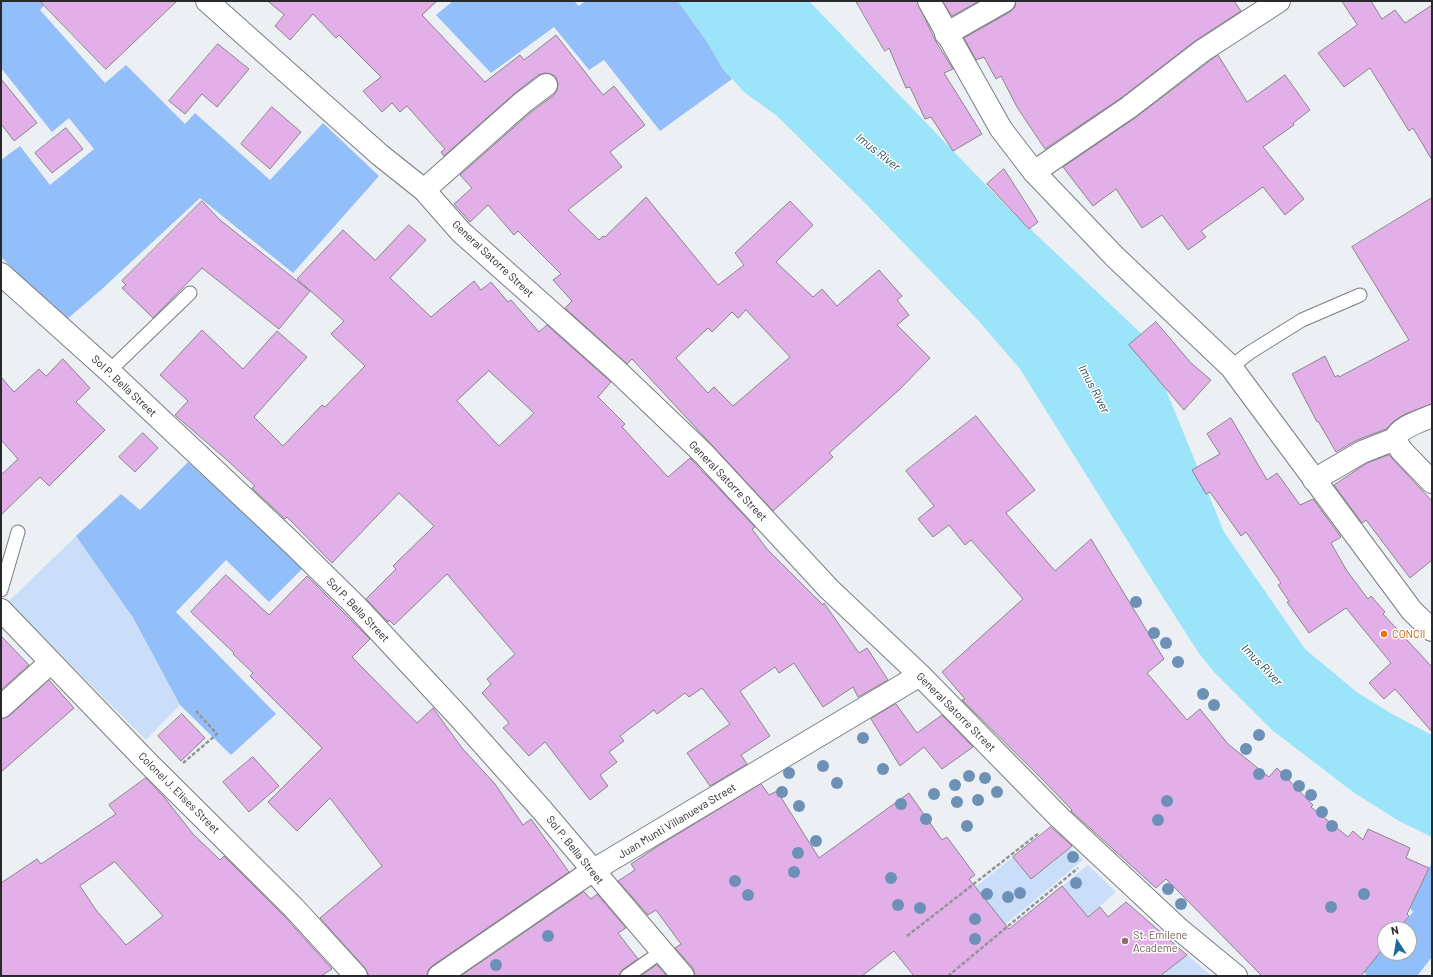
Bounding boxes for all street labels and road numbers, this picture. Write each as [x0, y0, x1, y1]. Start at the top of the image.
street label: General Satorre Street [450, 218, 536, 300]
street label: Sol P. Bella Street [89, 352, 159, 420]
street label: General Satorre Street [686, 438, 770, 524]
street label: Sol P. Bella Street [324, 575, 392, 645]
street label: General Satorre Street [914, 670, 998, 754]
street label: Colonel J. Elises Street [136, 750, 222, 836]
street label: Juan Munti Villanueva Street [616, 781, 738, 861]
street label: Sol P. Bella Street [543, 813, 607, 887]

